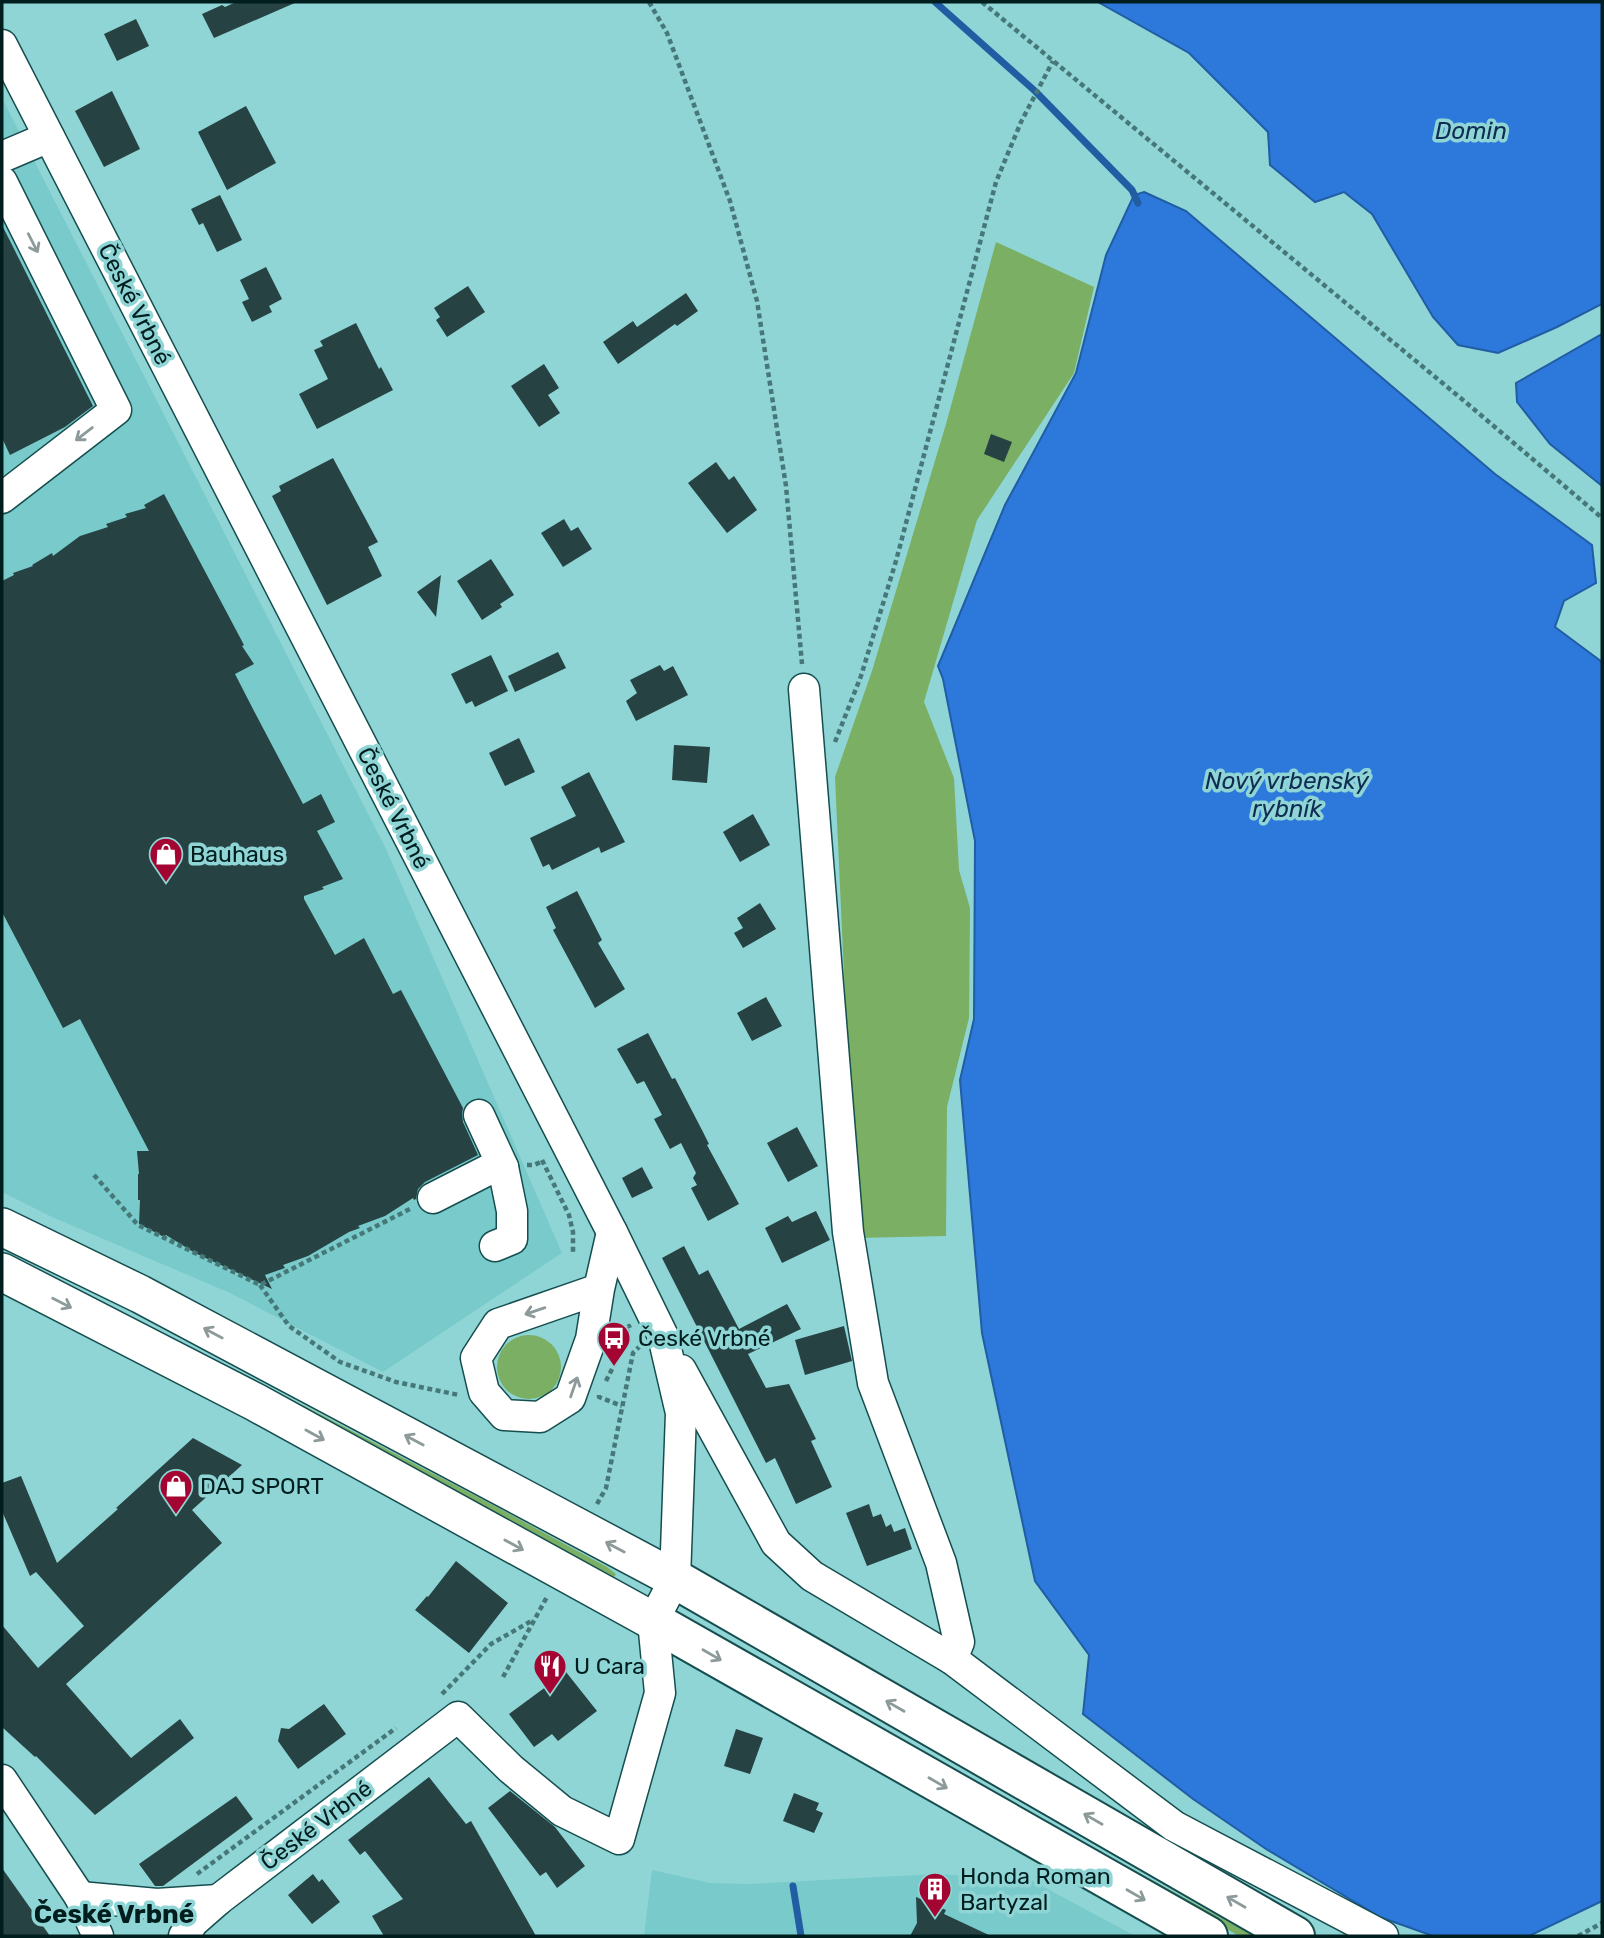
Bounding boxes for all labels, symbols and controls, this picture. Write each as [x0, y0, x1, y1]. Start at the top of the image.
water label: Domin [1435, 117, 1507, 145]
one-way arrow [26, 232, 40, 253]
street label: České Vrbné [92, 239, 178, 369]
one-way arrow [75, 427, 94, 442]
street label: České Vrbné [351, 743, 437, 873]
water label: Nový vrbenský rybník [1205, 767, 1370, 823]
shop icon: Bauhaus [147, 835, 185, 884]
place label: Bauhaus [190, 840, 284, 868]
one-way arrow [52, 1297, 72, 1311]
one-way arrow [524, 1306, 546, 1319]
bus stop icon: České Vrbné [595, 1319, 633, 1368]
place label: České Vrbné [638, 1324, 771, 1352]
one-way arrow [203, 1326, 224, 1339]
one-way arrow [569, 1376, 581, 1398]
one-way arrow [304, 1428, 324, 1442]
one-way arrow [404, 1433, 425, 1446]
shop icon: DAJ SPORT [157, 1467, 195, 1516]
place label: DAJ SPORT [200, 1472, 324, 1500]
one-way arrow [503, 1539, 524, 1552]
one-way arrow [605, 1540, 626, 1553]
restaurant icon: U Cara [531, 1647, 569, 1696]
one-way arrow [702, 1648, 722, 1662]
place label: U Cara [574, 1652, 645, 1680]
one-way arrow [886, 1698, 906, 1712]
street label: České Vrbné [255, 1774, 377, 1876]
one-way arrow [927, 1776, 947, 1790]
one-way arrow [1083, 1811, 1103, 1825]
place label: Honda Roman Bartyzal [960, 1862, 1111, 1916]
building icon: Honda Roman Bartyzal [916, 1870, 954, 1919]
one-way arrow [1125, 1888, 1145, 1902]
one-way arrow [1226, 1895, 1247, 1908]
district label: České Vrbné [34, 1898, 194, 1930]

